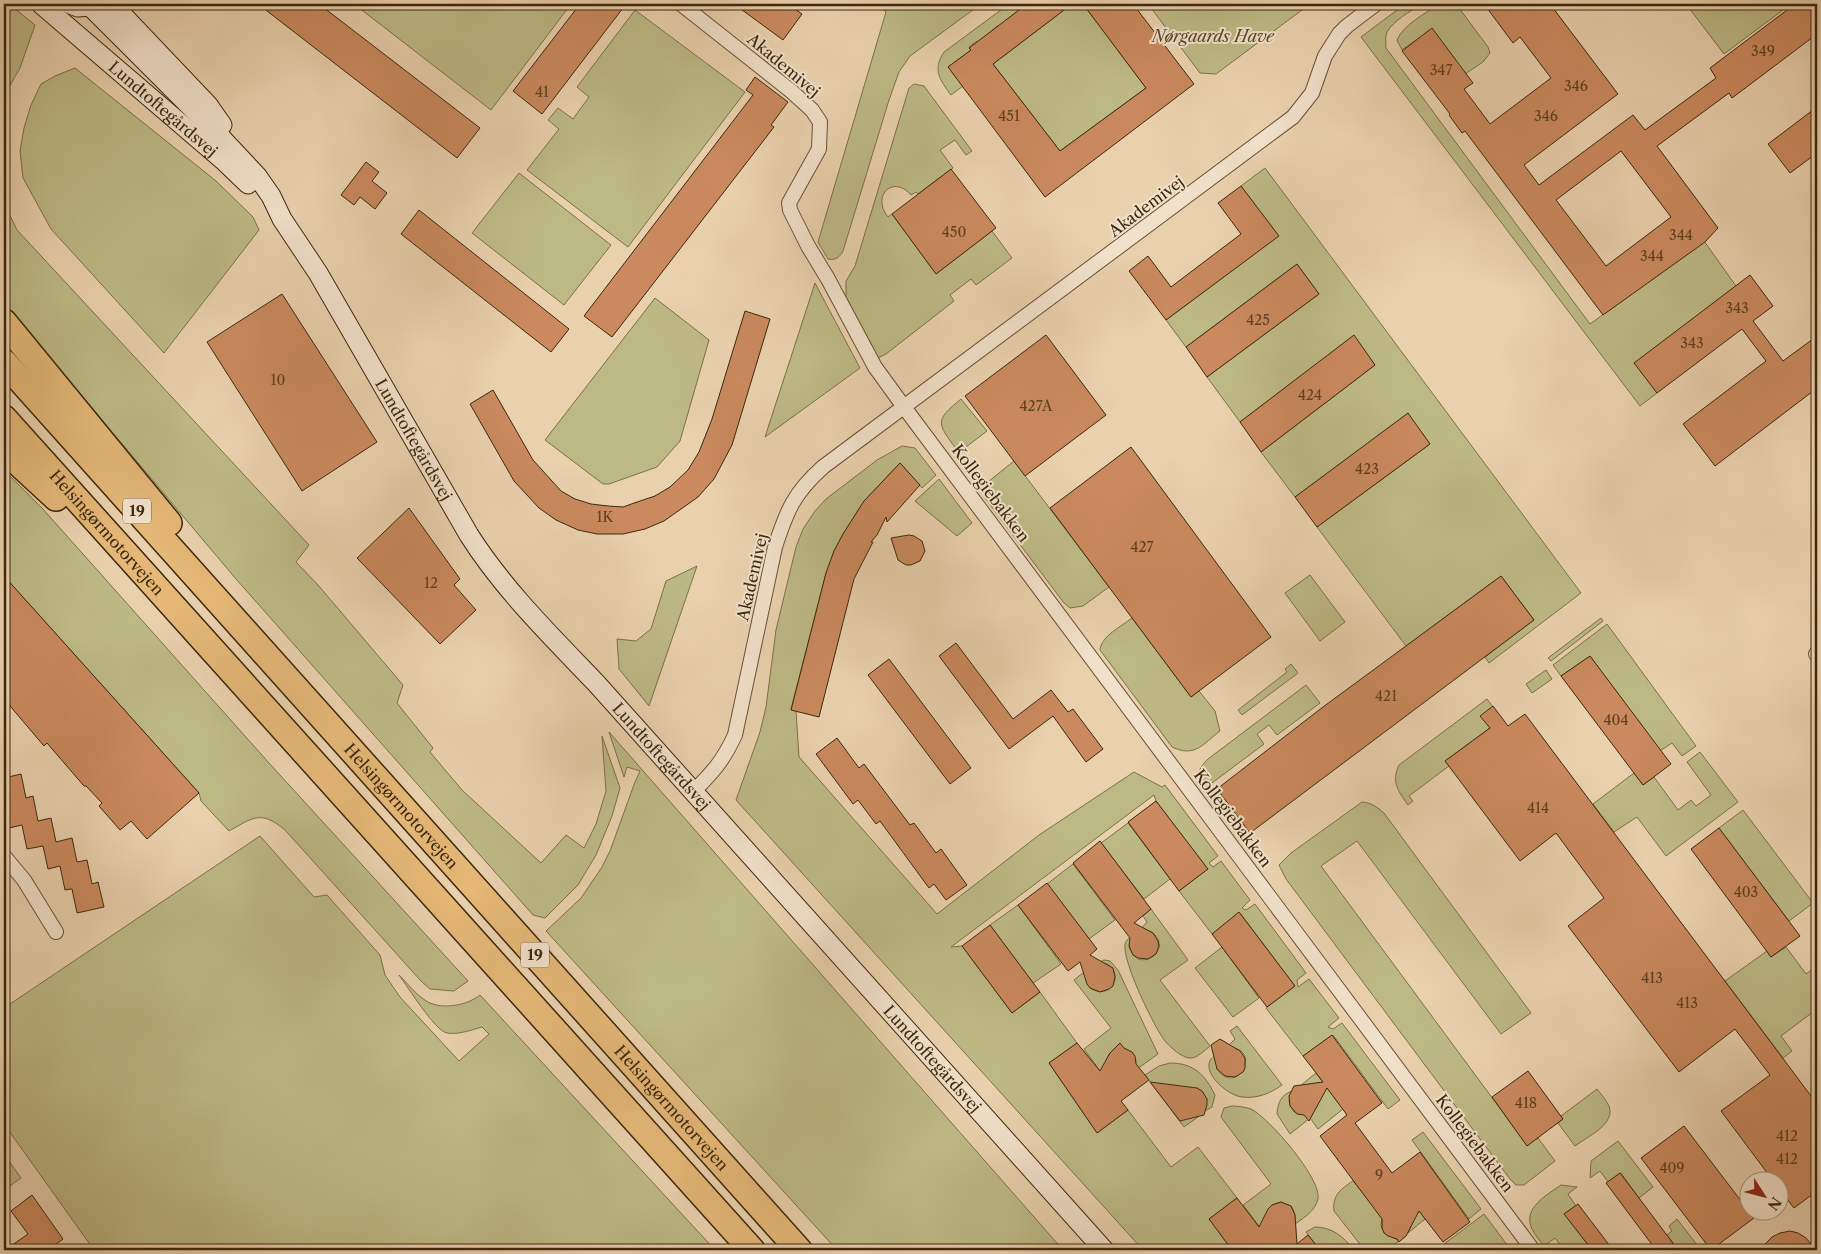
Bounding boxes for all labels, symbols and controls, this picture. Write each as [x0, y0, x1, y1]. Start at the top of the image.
park label: Nørgaards Have [1150, 26, 1275, 46]
street label: Akademivej [743, 28, 825, 101]
house number: 349 [1751, 42, 1775, 60]
street label: Lundtoftegårdsvej [105, 57, 222, 161]
house number: 347 [1430, 61, 1452, 79]
house number: 346 [1564, 77, 1588, 95]
house number: 41 [535, 83, 549, 101]
house number: 451 [998, 107, 1020, 125]
house number: 346 [1534, 107, 1558, 125]
street label: Akademivej [1104, 171, 1188, 241]
house number: 450 [942, 223, 966, 241]
house number: 344 [1669, 226, 1693, 244]
house number: 344 [1640, 247, 1664, 265]
house number: 343 [1725, 299, 1749, 317]
house number: 425 [1246, 311, 1270, 329]
house number: 343 [1680, 334, 1704, 352]
house number: 10 [271, 371, 285, 389]
street label: Lundtoftegårdsvej [371, 375, 457, 504]
house number: 424 [1298, 386, 1322, 404]
house number: 427A [1020, 397, 1053, 415]
street label: Kollegiebakken [948, 440, 1034, 546]
house number: 423 [1355, 460, 1379, 478]
street label: Helsingørmotorvejen [45, 466, 168, 599]
road number: 19 [123, 498, 151, 524]
house number: 1K [597, 508, 614, 526]
street label: Akademivej [732, 531, 772, 624]
house number: 427 [1130, 538, 1154, 556]
house number: 12 [424, 574, 438, 592]
house number: 421 [1375, 687, 1397, 705]
street label: Lundtoftegårdsvej [608, 698, 715, 814]
house number: 404 [1603, 711, 1629, 729]
street label: Helsingørmotorvejen [340, 739, 463, 873]
street label: Kollegiebakken [1190, 765, 1276, 871]
house number: 414 [1527, 799, 1549, 817]
house number: 403 [1734, 883, 1758, 901]
road number: 19 [521, 942, 549, 968]
house number: 413 [1641, 969, 1663, 987]
house number: 413 [1676, 994, 1698, 1012]
street label: Lundtoftegårdsvej [879, 1001, 986, 1116]
street label: Helsingørmotorvejen [610, 1041, 733, 1175]
street label: Kollegiebakken [1432, 1090, 1518, 1196]
house number: 418 [1515, 1094, 1537, 1112]
house number: 412 [1776, 1127, 1798, 1145]
house number: 412 [1776, 1150, 1798, 1168]
house number: 409 [1659, 1159, 1685, 1177]
house number: 9 [1375, 1166, 1383, 1184]
north arrow [1738, 1172, 1788, 1222]
text: N [1764, 1193, 1785, 1214]

